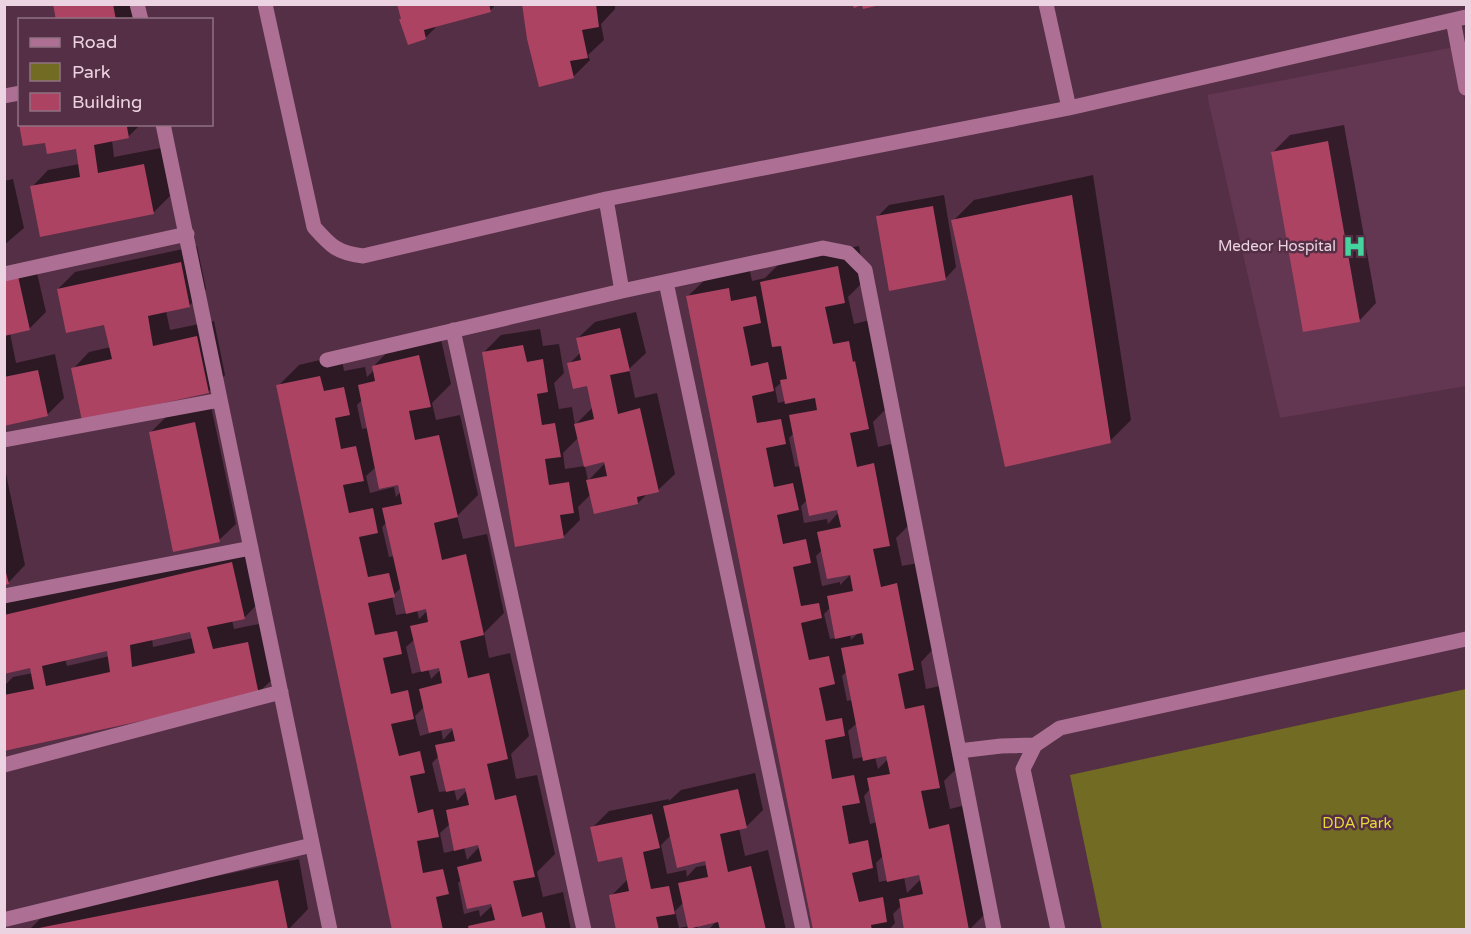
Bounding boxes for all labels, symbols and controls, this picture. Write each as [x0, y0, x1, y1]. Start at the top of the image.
legend [18, 18, 213, 126]
text: Road [72, 31, 117, 53]
text: Park [72, 61, 111, 83]
text: Building [72, 91, 142, 113]
hospital icon: Medeor Hospital [1341, 233, 1367, 259]
place label: Medeor Hospital [1218, 237, 1336, 255]
park label: DDA Park [1322, 814, 1392, 832]

